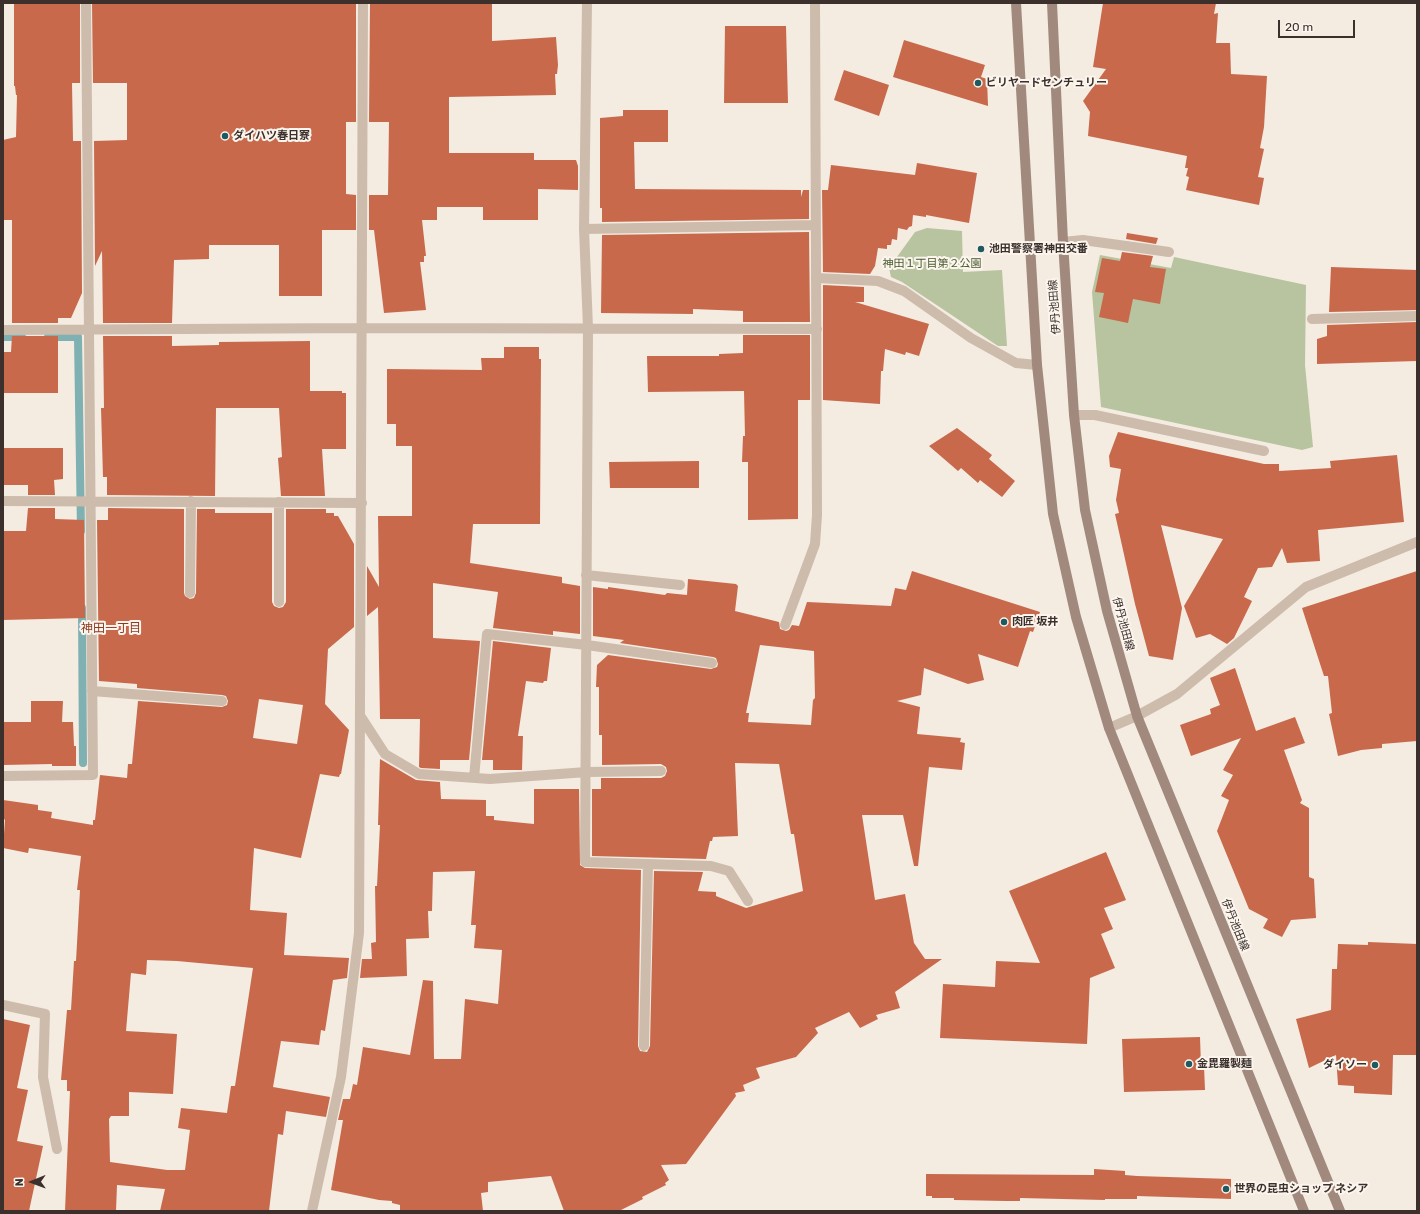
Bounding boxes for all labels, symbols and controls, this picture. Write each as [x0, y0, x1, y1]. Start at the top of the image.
scale bar [1280, 12, 1357, 38]
text: 20 m [1285, 20, 1313, 34]
place label: ビリヤードセンチュリー [986, 76, 1107, 90]
marker: ビリヤードセンチュリー [973, 78, 983, 88]
place label: ダイハツ春日寮 [233, 129, 310, 143]
marker: ダイハツ春日寮 [220, 131, 230, 141]
place label: 池田警察署神田交番 [989, 242, 1088, 256]
marker: 池田警察署神田交番 [976, 244, 986, 254]
park label: 神田１丁目第２公園 [883, 257, 981, 271]
street label: 伊丹池田線 [1046, 279, 1064, 335]
street label: 伊丹池田線 [1110, 596, 1136, 652]
place label: 肉匠 坂井 [1012, 615, 1058, 629]
marker: 肉匠 坂井 [999, 617, 1009, 627]
district label: 神田一丁目 [81, 622, 141, 636]
street label: 伊丹池田線 [1219, 897, 1251, 953]
place label: 金毘羅製麺 [1197, 1057, 1252, 1071]
place label: ダイソー [1323, 1058, 1367, 1072]
marker: 金毘羅製麺 [1184, 1059, 1194, 1069]
marker: ダイソー [1370, 1060, 1380, 1070]
north arrow [12, 1162, 52, 1202]
text: N [13, 1178, 26, 1186]
place label: 世界の昆虫ショップ ネシア [1234, 1182, 1368, 1196]
marker: 世界の昆虫ショップ ネシア [1221, 1184, 1231, 1194]

